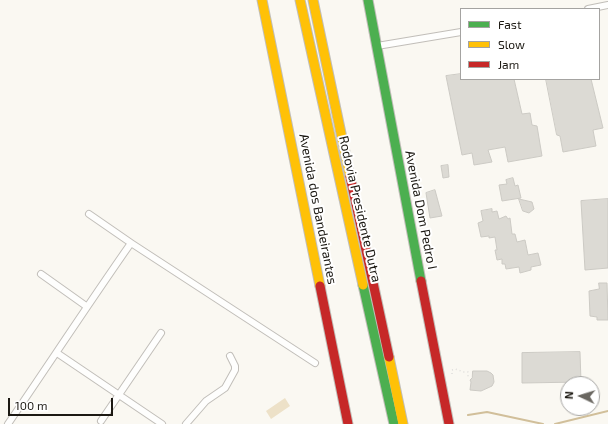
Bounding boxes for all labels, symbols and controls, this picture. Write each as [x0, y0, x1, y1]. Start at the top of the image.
legend [460, 8, 600, 80]
text: Fast [498, 17, 521, 31]
text: Slow [498, 37, 525, 51]
text: Jam [498, 57, 519, 71]
street label: Avenida dos Bandeirantes [296, 132, 340, 286]
street label: Rodovia Presidente Dutra [336, 134, 384, 284]
street label: Avenida Dom Pedro I [402, 149, 440, 271]
north arrow [560, 376, 600, 416]
scale bar [10, 390, 115, 416]
text: N [562, 391, 575, 400]
text: 100 m [15, 398, 47, 412]

